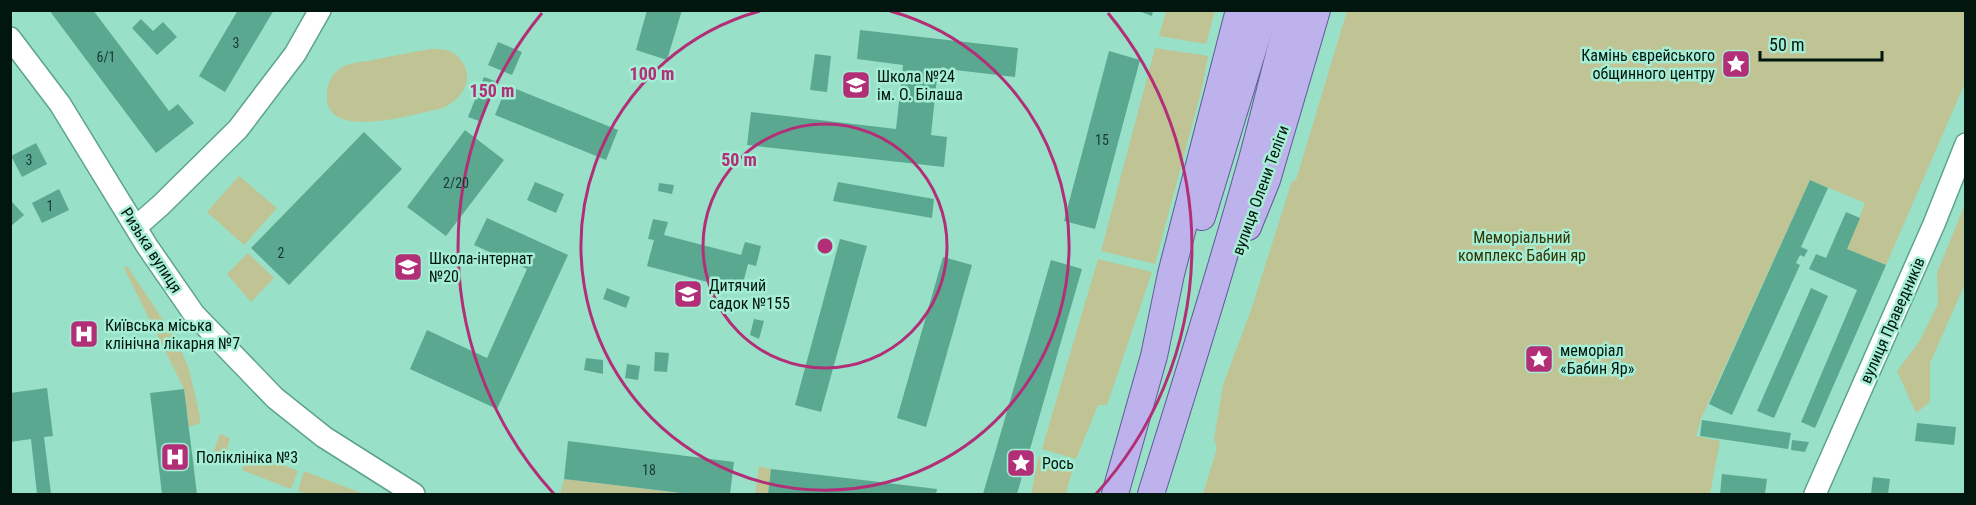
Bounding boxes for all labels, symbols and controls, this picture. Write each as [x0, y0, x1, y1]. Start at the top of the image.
scale bar [1760, 24, 1882, 62]
text: 50 m [1769, 34, 1804, 55]
house number: 3 [233, 35, 239, 51]
place label: Камінь єврейського общинного центру [1581, 46, 1715, 83]
place icon: Камінь єврейського общинного центру [1720, 48, 1752, 80]
house number: 6/1 [96, 49, 116, 65]
text: 100 m [630, 63, 674, 84]
place label: Школа №24 ім. О. Білаша [877, 67, 963, 104]
school or university icon: Школа №24 ім. О. Білаша [840, 69, 872, 101]
text: 150 m [470, 80, 514, 101]
street label: вулиця Олени Теліги [1228, 123, 1293, 258]
house number: 15 [1095, 132, 1109, 148]
text: 50 m [721, 149, 757, 170]
house number: 3 [26, 152, 32, 168]
house number: 2/20 [443, 175, 469, 191]
house number: 1 [47, 198, 53, 214]
street label: Ризька вулиця [117, 204, 186, 296]
park label: Меморіальний комплекс Бабин яр [1458, 228, 1586, 265]
centre of rings [815, 236, 835, 256]
house number: 2 [278, 245, 285, 261]
place label: Школа-інтернат №20 [429, 249, 533, 286]
school or university icon: Школа-інтернат №20 [392, 251, 424, 283]
street label: вулиця Праведників [1856, 254, 1929, 386]
place label: Дитячий садок №155 [709, 276, 790, 313]
school or university icon: Дитячий садок №155 [672, 278, 704, 310]
place label: Київська міська клінічна лікарня №7 [105, 316, 240, 353]
hospital icon: Київська міська клінічна лікарня №7 [68, 318, 100, 350]
place label: меморіал «Бабин Яр» [1560, 341, 1635, 378]
place icon: меморіал «Бабин Яр» [1523, 343, 1555, 375]
hospital icon: Поліклініка №3 [159, 441, 191, 473]
place icon: Рось [1005, 447, 1037, 479]
place label: Поліклініка №3 [196, 448, 298, 467]
place label: Рось [1042, 454, 1074, 473]
house number: 18 [642, 462, 656, 478]

